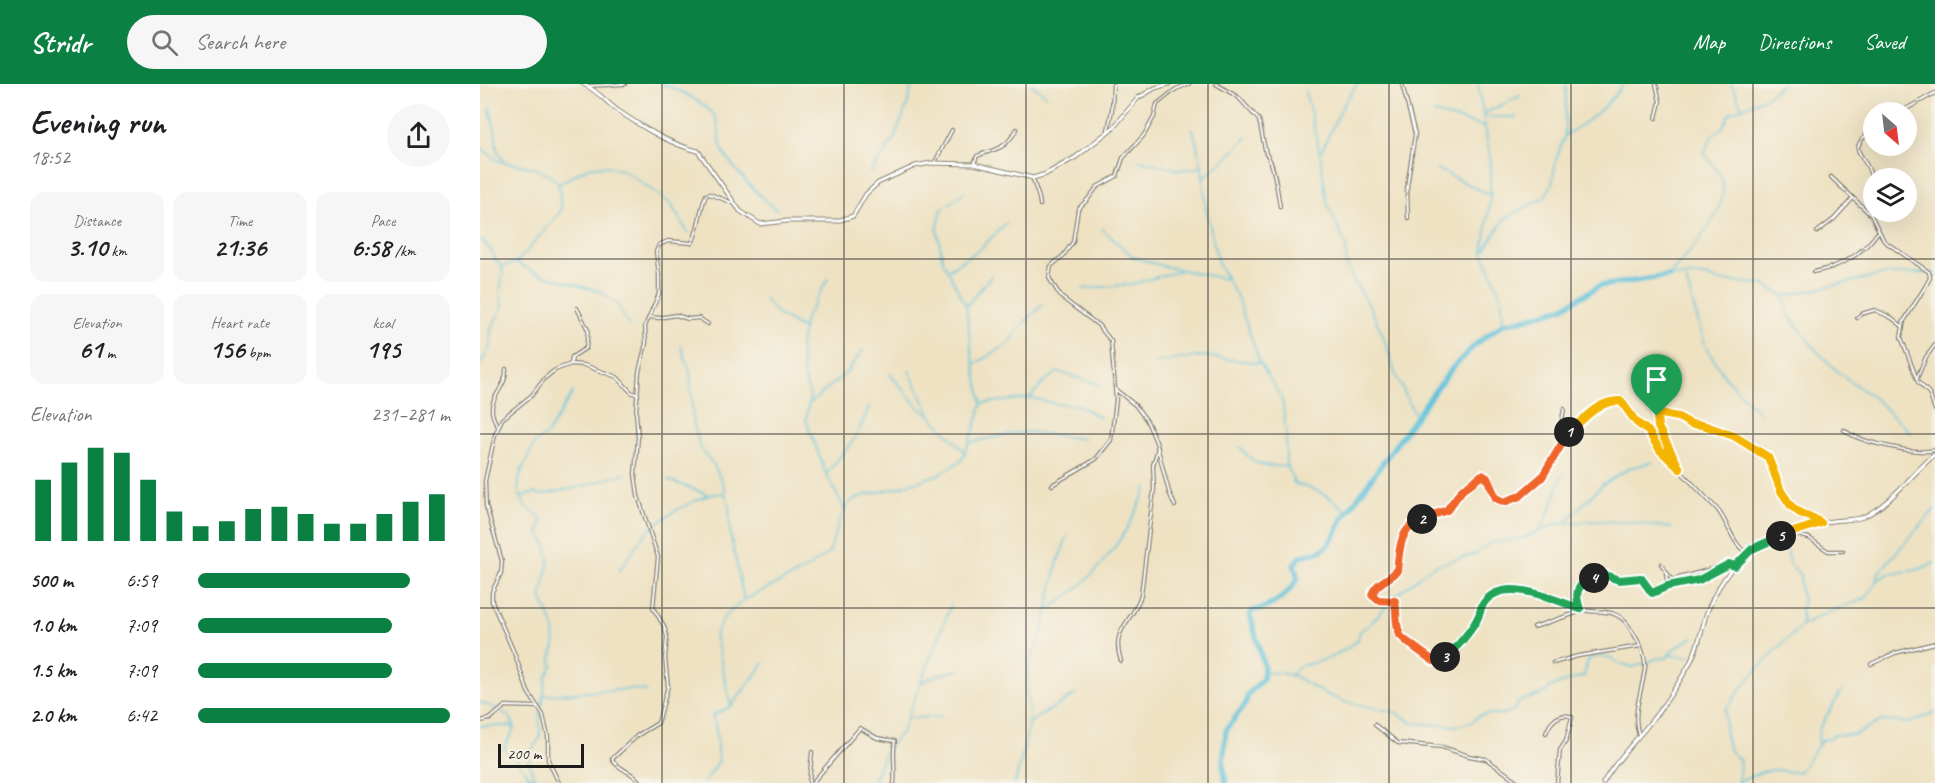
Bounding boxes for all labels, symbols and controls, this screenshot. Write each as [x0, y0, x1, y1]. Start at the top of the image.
search box [127, 15, 547, 69]
text: Stridr [30, 25, 91, 60]
icon: search [148, 26, 181, 59]
text: Search here [196, 28, 285, 56]
text: Map [1693, 29, 1725, 55]
text: Directions [1758, 29, 1831, 55]
text: Saved [1864, 29, 1905, 55]
text: Evening run [30, 101, 165, 143]
north arrow [1863, 102, 1917, 156]
map controls [1863, 102, 1917, 222]
button: share [387, 104, 450, 167]
text: 18:52 [30, 145, 70, 170]
button: layers [1863, 168, 1917, 222]
text: Distance [73, 211, 121, 231]
text: Time [228, 211, 252, 231]
text: Pace [371, 211, 395, 231]
text: 3.10 [67, 231, 107, 264]
text: 21:36 [214, 231, 266, 264]
text: 6:58 [350, 231, 391, 264]
text: km [107, 241, 127, 261]
text: /km [391, 241, 416, 261]
text: Elevation [72, 313, 122, 333]
text: Heart rate [211, 313, 269, 333]
text: kcal [372, 313, 394, 333]
text: 61 [79, 333, 103, 366]
text: 156 [209, 333, 245, 366]
text: 195 [366, 333, 400, 366]
text: m [103, 343, 115, 363]
text: bpm [245, 343, 271, 363]
pin [1631, 354, 1682, 416]
icon: arrive [1640, 363, 1673, 396]
text: Elevation [30, 402, 92, 427]
text: 231–281 m [371, 402, 450, 427]
pin: 1 [1554, 417, 1584, 447]
text: 1 [1565, 422, 1573, 442]
pin: 2 [1407, 504, 1437, 534]
text: 2 [1418, 509, 1426, 529]
pin: 5 [1766, 521, 1796, 551]
text: 5 [1778, 526, 1784, 546]
pin: 4 [1579, 563, 1609, 593]
text: 500 m [30, 568, 73, 593]
text: 6:59 [126, 568, 157, 593]
text: 4 [1590, 568, 1598, 588]
text: 1.0 km [30, 613, 77, 638]
text: 7:09 [126, 613, 157, 638]
pin: 3 [1430, 642, 1460, 672]
text: 3 [1441, 647, 1449, 667]
text: 1.5 km [30, 658, 76, 683]
text: 7:09 [126, 658, 157, 683]
text: 2.0 km [30, 703, 77, 728]
text: 6:42 [126, 703, 157, 728]
scale bar [498, 741, 584, 768]
text: 200 m [507, 744, 541, 764]

